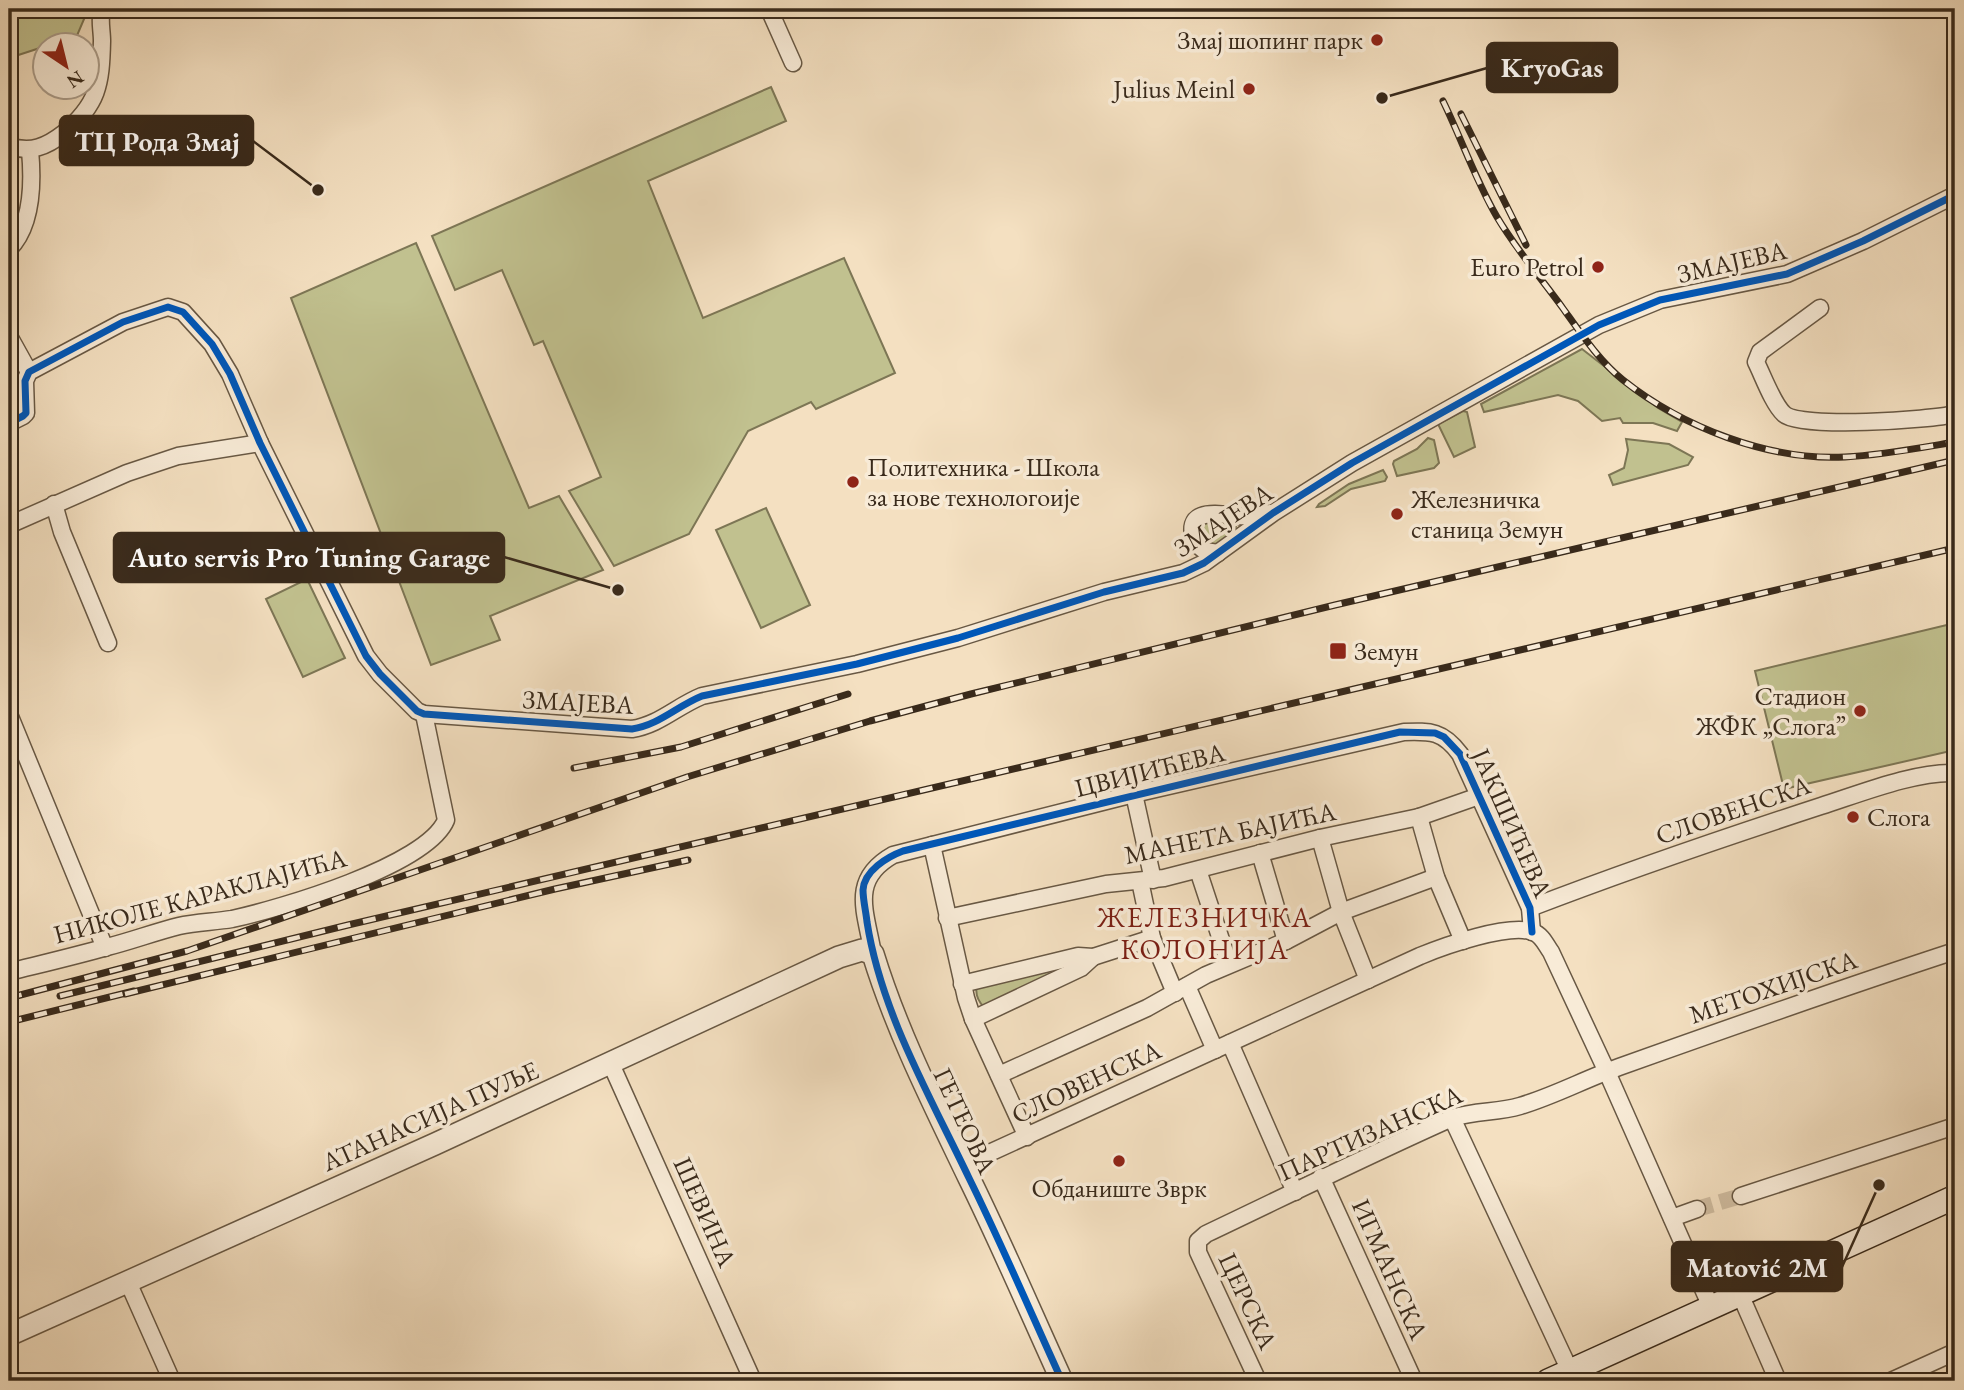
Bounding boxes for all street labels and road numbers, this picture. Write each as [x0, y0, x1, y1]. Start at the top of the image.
street label: ЗМАЈЕВА [1674, 233, 1791, 291]
street label: ЗМАЈЕВА [1167, 475, 1280, 565]
street label: ЗМАЈЕВА [521, 682, 636, 722]
street label: ЦВИЈИЋЕВА [1071, 735, 1230, 805]
street label: ЈАКШИЋЕВА [1463, 741, 1560, 904]
street label: СЛОВЕНСКА [1651, 767, 1816, 852]
street label: МАНЕТА БАЈИЋА [1121, 794, 1340, 872]
street label: НИКОЛЕ КАРАКЛАЈИЋА [50, 840, 351, 951]
street label: МЕТОХИЈСКА [1684, 942, 1863, 1032]
street label: СЛОВЕНСКА [1006, 1032, 1167, 1132]
street label: АТАНАСИЈА ПУЉЕ [316, 1053, 544, 1179]
street label: ГЕТЕОВА [926, 1062, 1005, 1180]
street label: ПАРТИЗАНСКА [1273, 1077, 1468, 1189]
street label: ШЕВИНА [666, 1152, 745, 1273]
street label: ИГМАНСКА [1344, 1193, 1437, 1346]
street label: ЦЕРСКА [1211, 1247, 1286, 1356]

